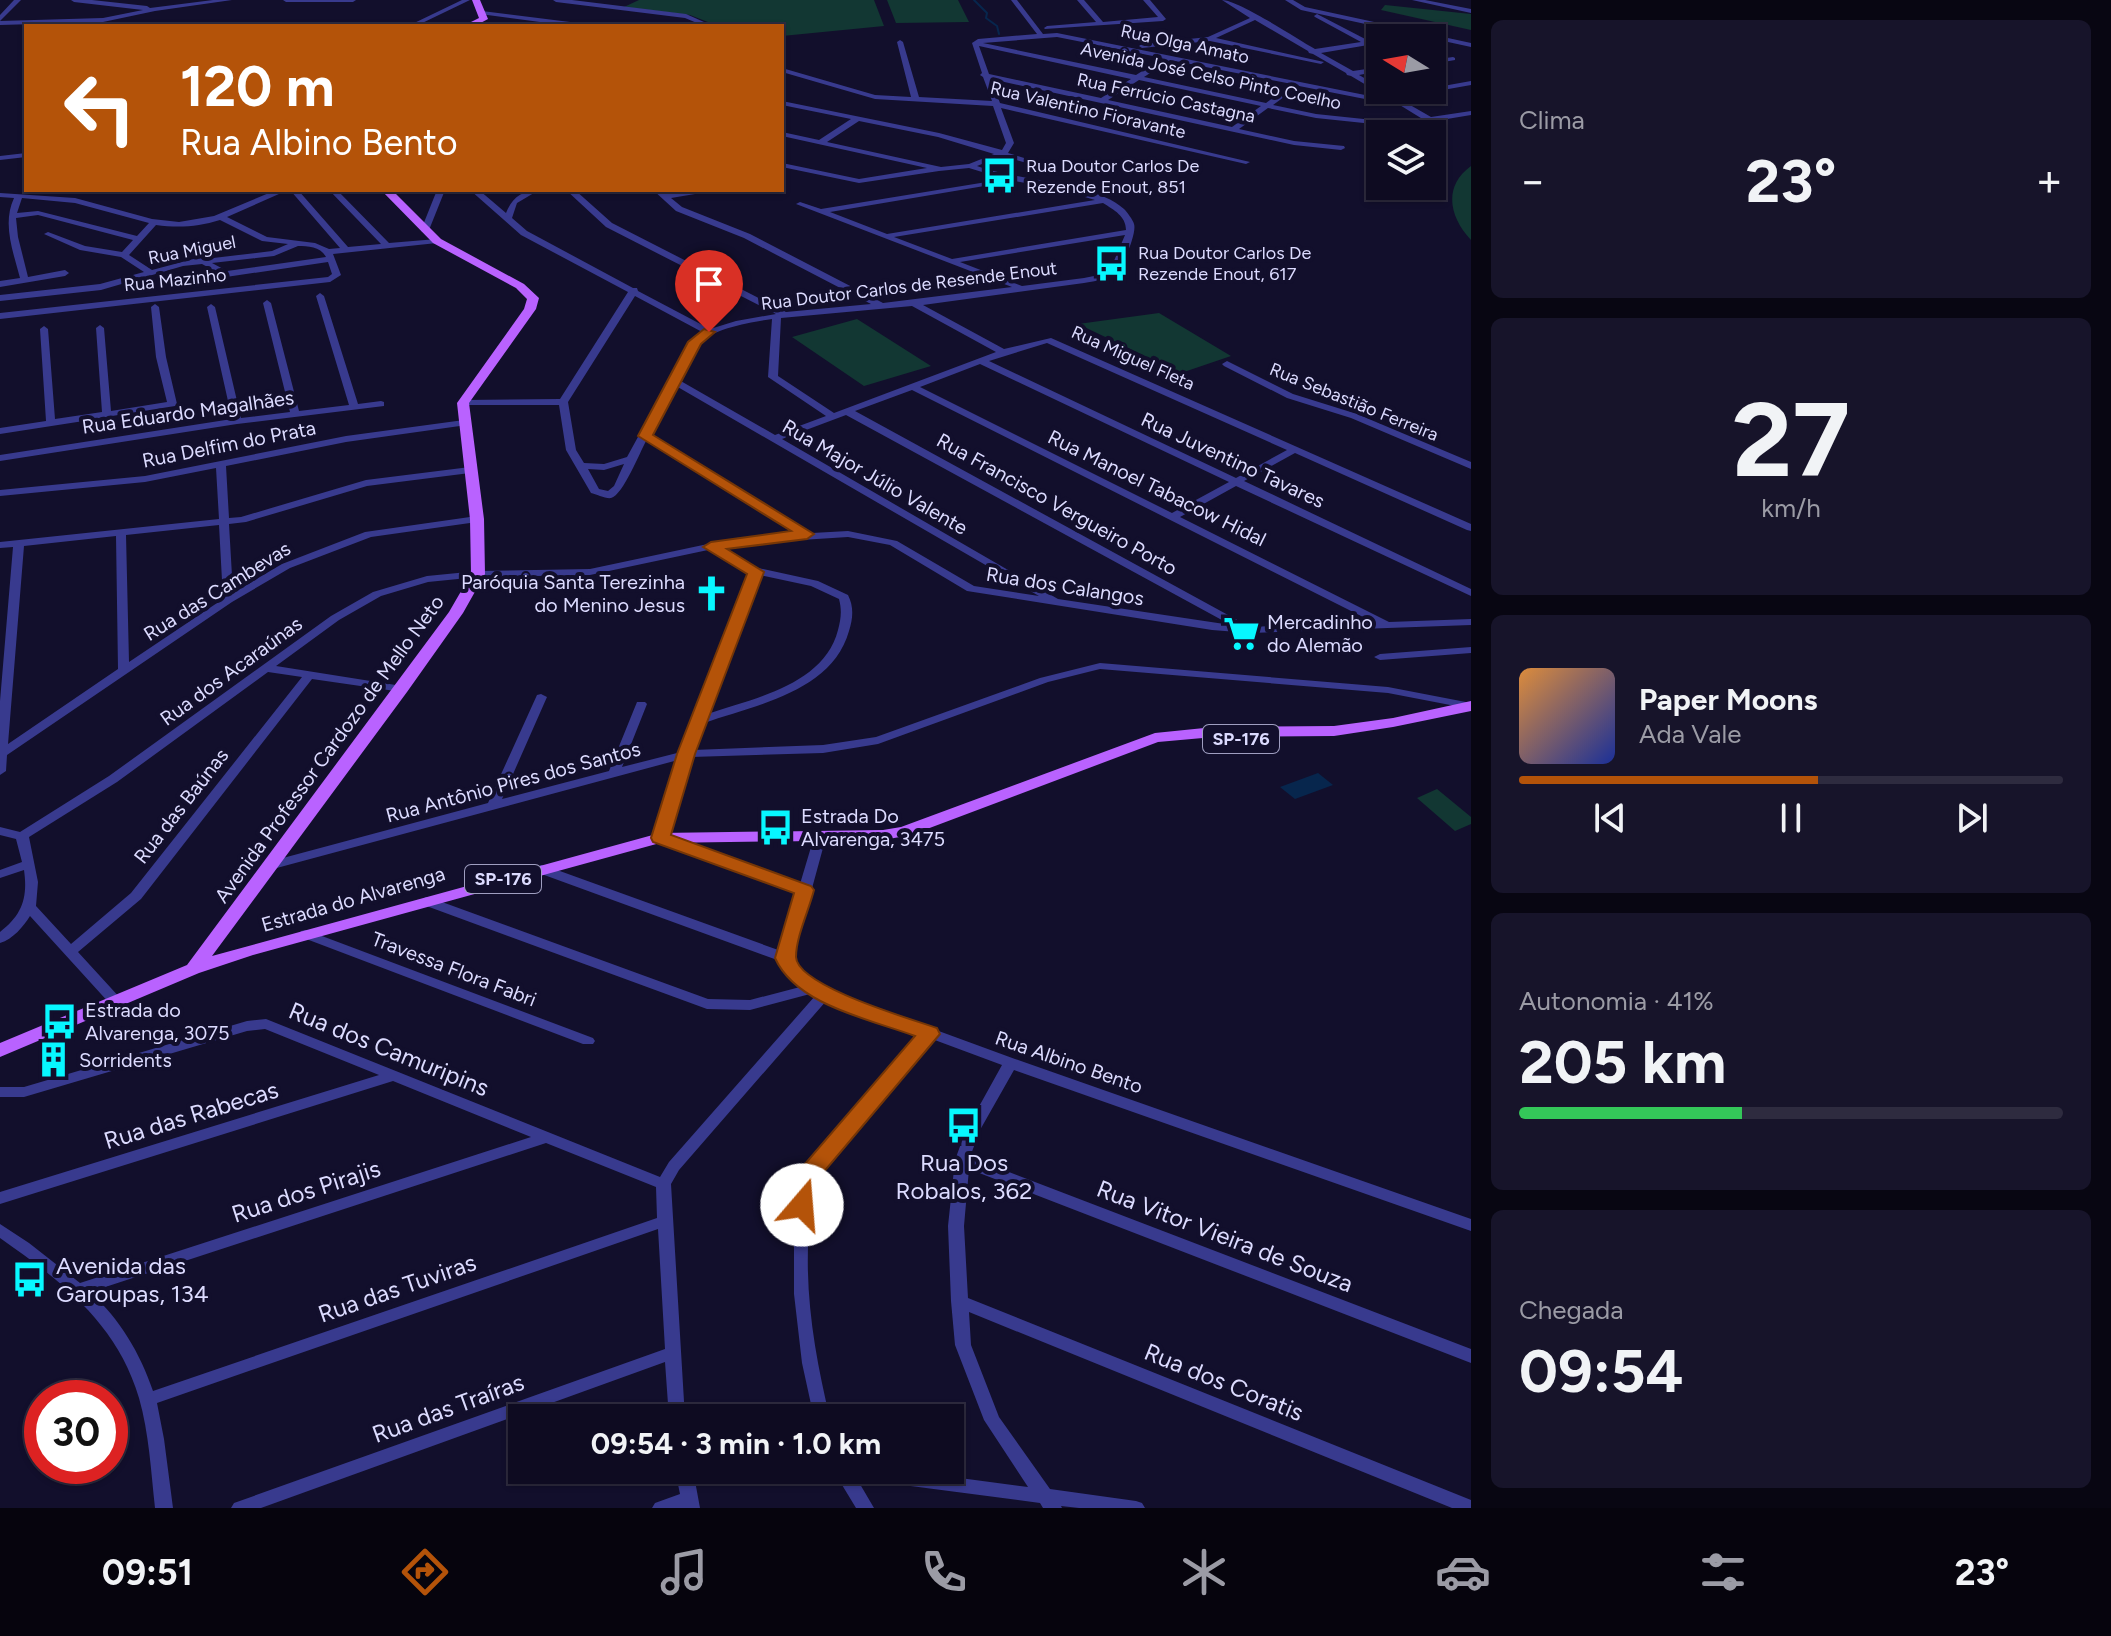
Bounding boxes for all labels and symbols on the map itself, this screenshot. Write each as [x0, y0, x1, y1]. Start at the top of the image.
street label: Rua Olga Amato [1119, 20, 1251, 68]
north arrow [1366, 24, 1446, 104]
street label: Avenida José Celso Pinto Coelho [1079, 38, 1343, 114]
street label: Rua Ferrúcio Castagna [1075, 68, 1257, 128]
street label: Rua Valentino Fioravante [988, 77, 1188, 143]
place label: Rua Doutor Carlos De Rezende Enout, 851 [1026, 155, 1199, 198]
bus stop icon: Rua Doutor Carlos De Rezende Enout, 851 [981, 157, 1019, 195]
street label: Rua Miguel [146, 231, 238, 269]
place label: Rua Doutor Carlos De Rezende Enout, 617 [1138, 242, 1311, 285]
bus stop icon: Rua Doutor Carlos De Rezende Enout, 617 [1093, 244, 1131, 282]
pin [675, 250, 743, 332]
street label: Rua Doutor Carlos de Resende Enout [760, 257, 1058, 315]
street label: Rua Mazinho [123, 264, 227, 296]
street label: Rua Miguel Fleta [1068, 321, 1198, 395]
street label: Rua Sebastião Ferreira [1266, 358, 1442, 446]
street label: Rua Eduardo Magalhães [80, 385, 296, 439]
street label: Rua Juventino Tavares [1137, 407, 1329, 513]
street label: Rua Major Júlio Valente [778, 414, 972, 540]
street label: Rua Delfim do Prata [140, 415, 318, 473]
street label: Rua Manoel Tabacow Hidal [1044, 425, 1270, 551]
street label: Rua Francisco Vergueiro Porto [933, 428, 1181, 580]
street label: Rua das Cambevas [139, 536, 295, 646]
street label: Rua dos Calangos [984, 562, 1146, 610]
place label: Paróquia Santa Terezinha do Menino Jesus [461, 570, 685, 617]
church icon: Paróquia Santa Terezinha do Menino Jesus [692, 575, 730, 613]
street label: Avenida Professor Cardozo de Mello Neto [209, 590, 449, 908]
place label: Mercadinho do Alemão [1267, 610, 1373, 657]
street label: Rua dos Acaraúnas [155, 611, 307, 731]
supermarket icon: Mercadinho do Alemão [1222, 615, 1260, 653]
road number: SP-176 [1203, 725, 1279, 753]
street label: Rua Antônio Pires dos Santos [383, 736, 643, 828]
street label: Rua das Baúnas [129, 744, 233, 868]
place label: Estrada Do Alvarenga, 3475 [801, 804, 945, 851]
bus stop icon: Estrada Do Alvarenga, 3475 [756, 809, 794, 847]
street label: Estrada do Alvarenga [258, 861, 448, 937]
road number: SP-176 [465, 865, 541, 893]
street label: Travessa Flora Fabri [368, 927, 540, 1011]
street label: Rua dos Camuripins [285, 996, 493, 1102]
place label: Estrada do Alvarenga, 3075 [85, 998, 230, 1045]
bus stop icon: Estrada do Alvarenga, 3075 [40, 1002, 78, 1040]
street label: Rua Albino Bento [992, 1026, 1146, 1098]
building icon: Sorridents [34, 1041, 72, 1079]
place label: Sorridents [79, 1048, 172, 1072]
street label: Rua das Rabecas [100, 1075, 282, 1155]
bus stop icon: Rua Dos Robalos, 362 [945, 1106, 983, 1144]
place label: Rua Dos Robalos, 362 [895, 1148, 1033, 1205]
street label: Rua dos Pirajis [228, 1153, 384, 1229]
position arrow [760, 1163, 844, 1247]
street label: Rua Vitor Vieira de Souza [1093, 1174, 1357, 1298]
street label: Rua das Tuviras [314, 1247, 480, 1329]
place label: Avenida das Garoupas, 134 [56, 1251, 209, 1308]
bus stop icon: Avenida das Garoupas, 134 [11, 1260, 49, 1298]
street label: Rua dos Coratis [1140, 1337, 1308, 1427]
street label: Rua das Traíras [368, 1367, 528, 1449]
speed limit sign: 30 [24, 1380, 128, 1484]

